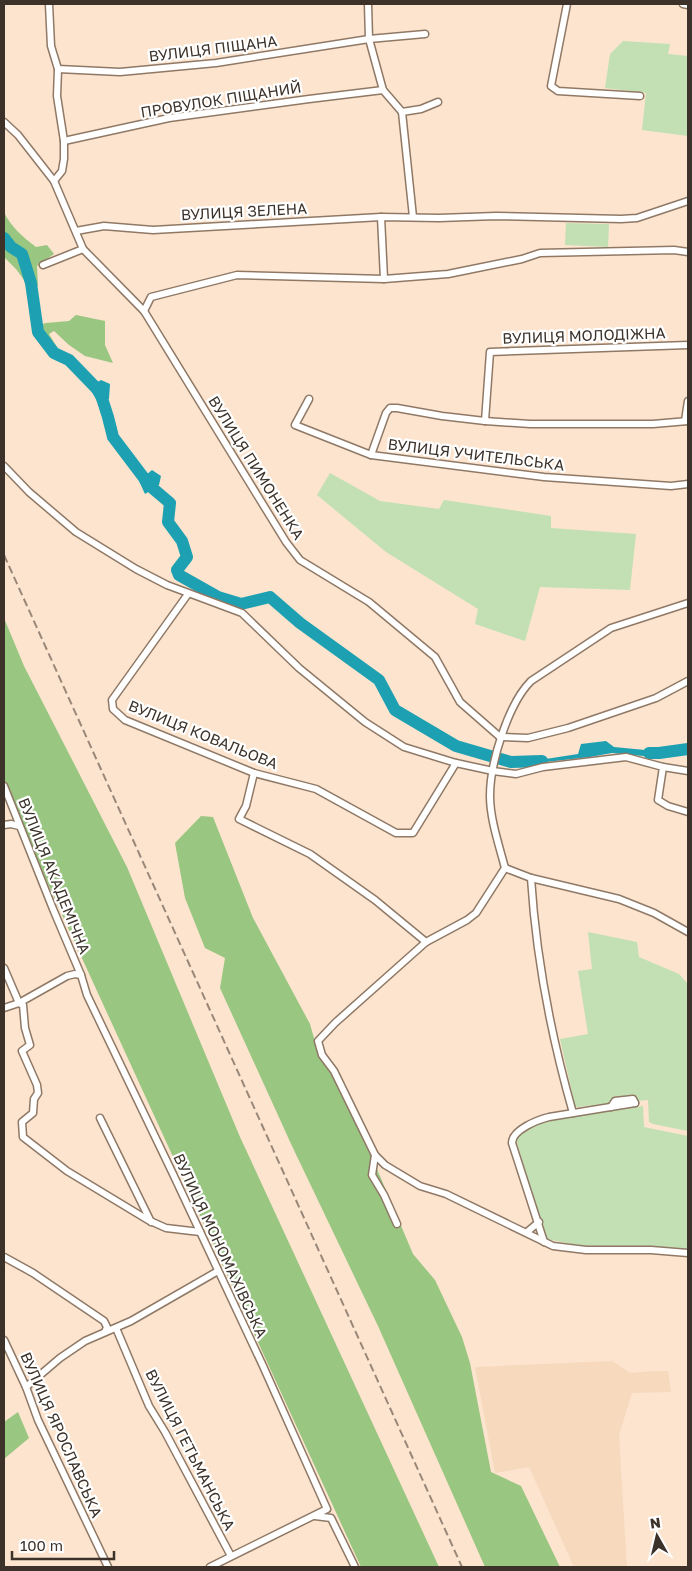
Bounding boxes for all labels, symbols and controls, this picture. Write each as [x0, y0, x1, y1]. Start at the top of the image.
street label: ВУЛИЦЯ ПІЩАНА [148, 31, 278, 65]
street label: ПРОВУЛОК ПІЩАНИЙ [139, 77, 302, 121]
street label: ВУЛИЦЯ ЗЕЛЕНА [180, 199, 308, 223]
street label: ВУЛИЦЯ МОЛОДІЖНА [502, 323, 666, 347]
street label: ВУЛИЦЯ ПИМОНЕНКА [205, 392, 308, 543]
street label: ВУЛИЦЯ УЧИТЕЛЬСЬКА [387, 434, 565, 474]
street label: ВУЛИЦЯ КОВАЛЬОВА [126, 696, 281, 772]
street label: ВУЛИЦЯ АКАДЕМІЧНА [15, 795, 95, 956]
street label: ВУЛИЦЯ МОНОМАХІВСЬКА [170, 1150, 272, 1341]
street label: ВУЛИЦЯ ЯРОСЛАВСЬКА [17, 1349, 107, 1520]
street label: ВУЛИЦЯ ГЕТЬМАНСЬКА [142, 1366, 239, 1533]
north arrow [632, 1511, 682, 1561]
text: N [649, 1513, 662, 1532]
scale bar [12, 1528, 115, 1560]
text: 100 m [20, 1536, 63, 1554]

